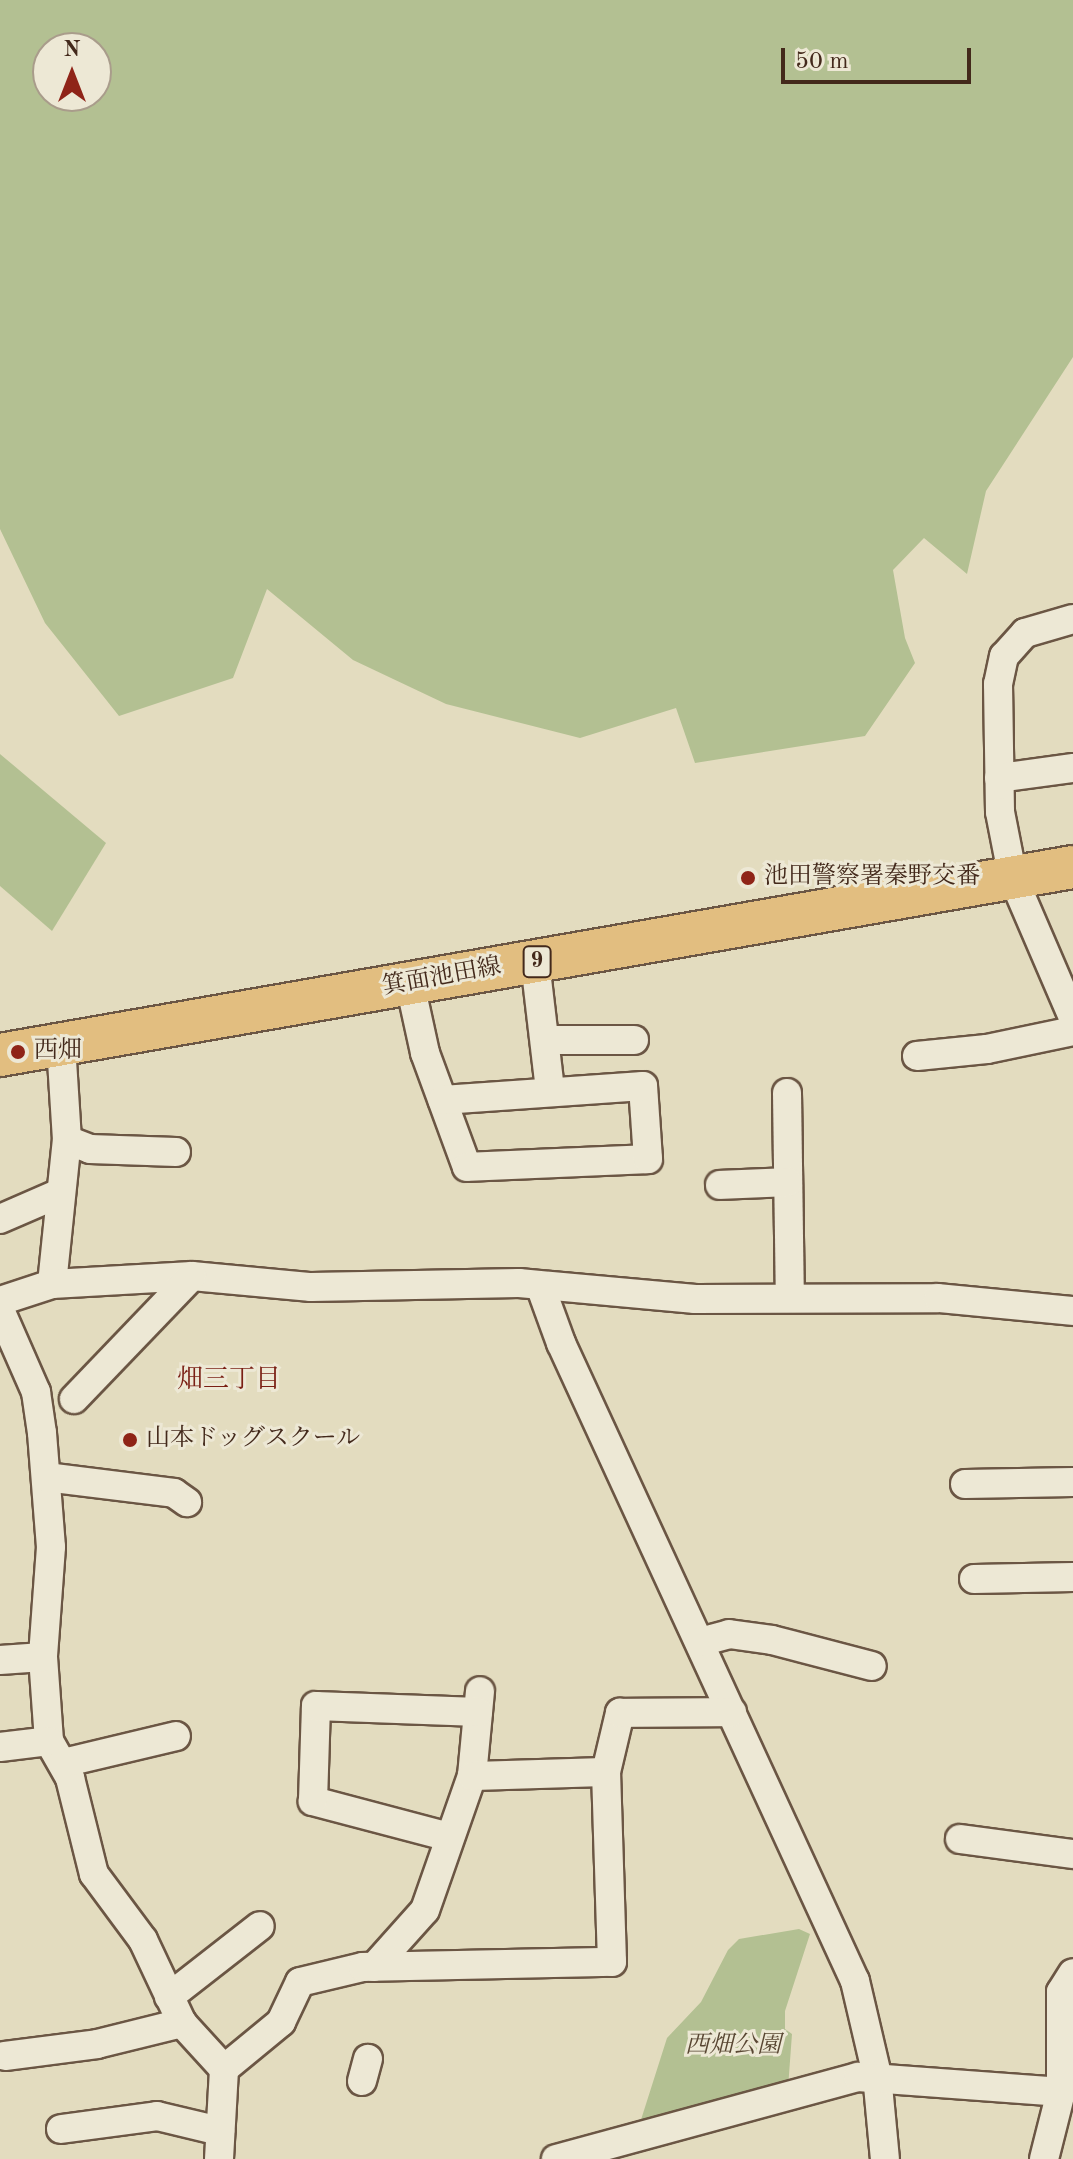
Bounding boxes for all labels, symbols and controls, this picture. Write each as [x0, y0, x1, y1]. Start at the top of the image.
north arrow [32, 32, 112, 112]
scale bar [785, 32, 975, 82]
text: N [64, 39, 80, 61]
text: 50 m [795, 50, 849, 74]
place label: 池田警察署秦野交番 [764, 864, 980, 892]
marker: 池田警察署秦野交番 [739, 869, 757, 887]
road number: 9 [521, 944, 553, 980]
street label: 箕面池田線 [380, 953, 504, 1003]
place label: 西畑 [34, 1038, 82, 1066]
marker: 西畑 [9, 1043, 27, 1061]
district label: 畑三丁目 [177, 1365, 281, 1397]
place label: 山本ドッグスクール [146, 1426, 362, 1454]
marker: 山本ドッグスクール [121, 1431, 139, 1449]
park label: 西畑公園 [685, 2033, 781, 2061]

